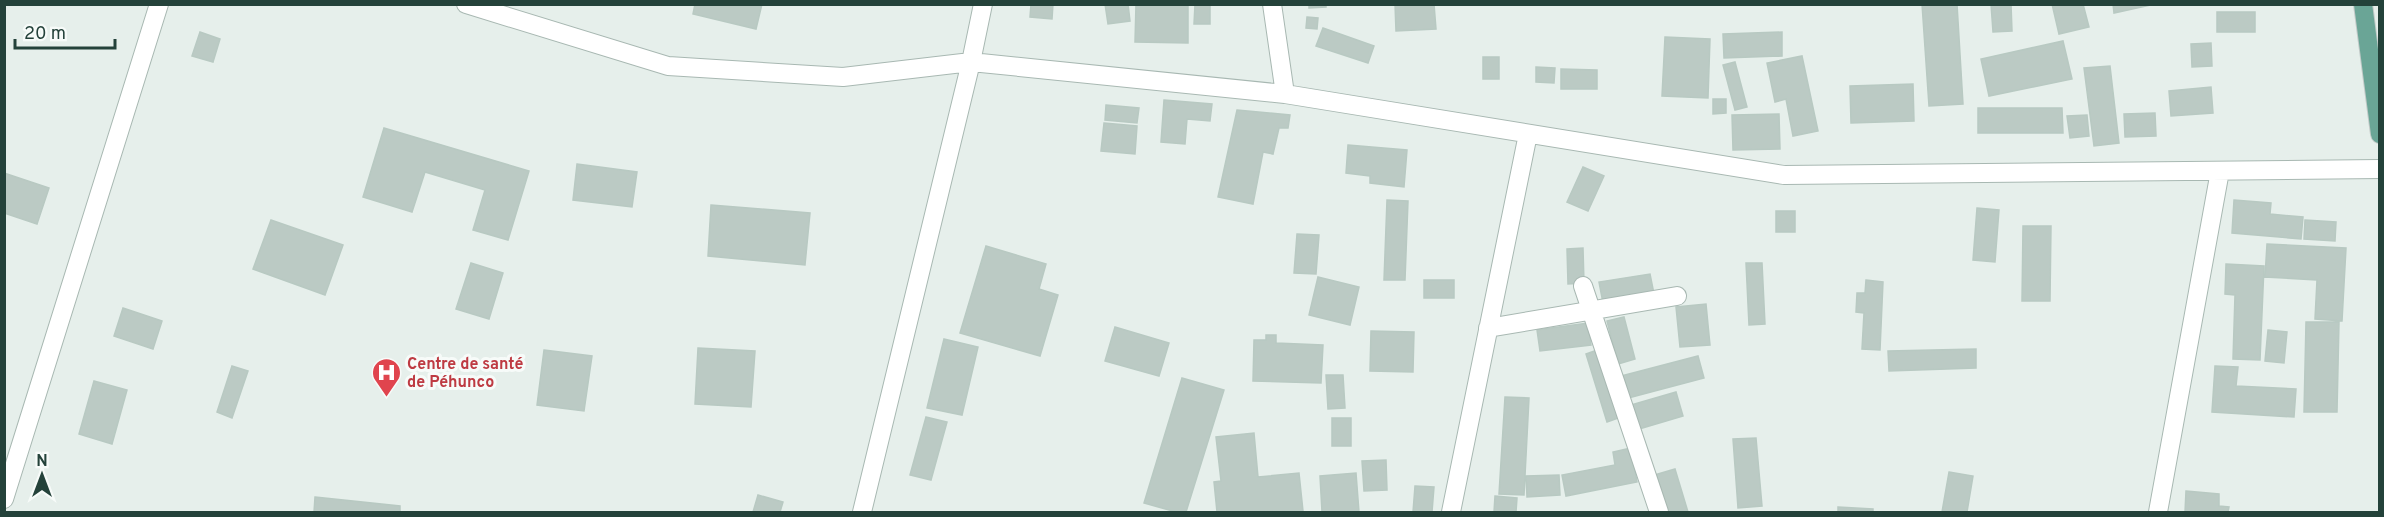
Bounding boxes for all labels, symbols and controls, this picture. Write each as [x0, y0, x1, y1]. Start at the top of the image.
scale bar [15, 12, 116, 50]
text: 20 m [24, 23, 66, 46]
place label: Centre de santé de Péhunco [407, 355, 523, 393]
hospital icon: Centre de santé de Péhunco [370, 356, 402, 398]
north arrow [12, 445, 72, 505]
text: N [36, 452, 48, 472]

